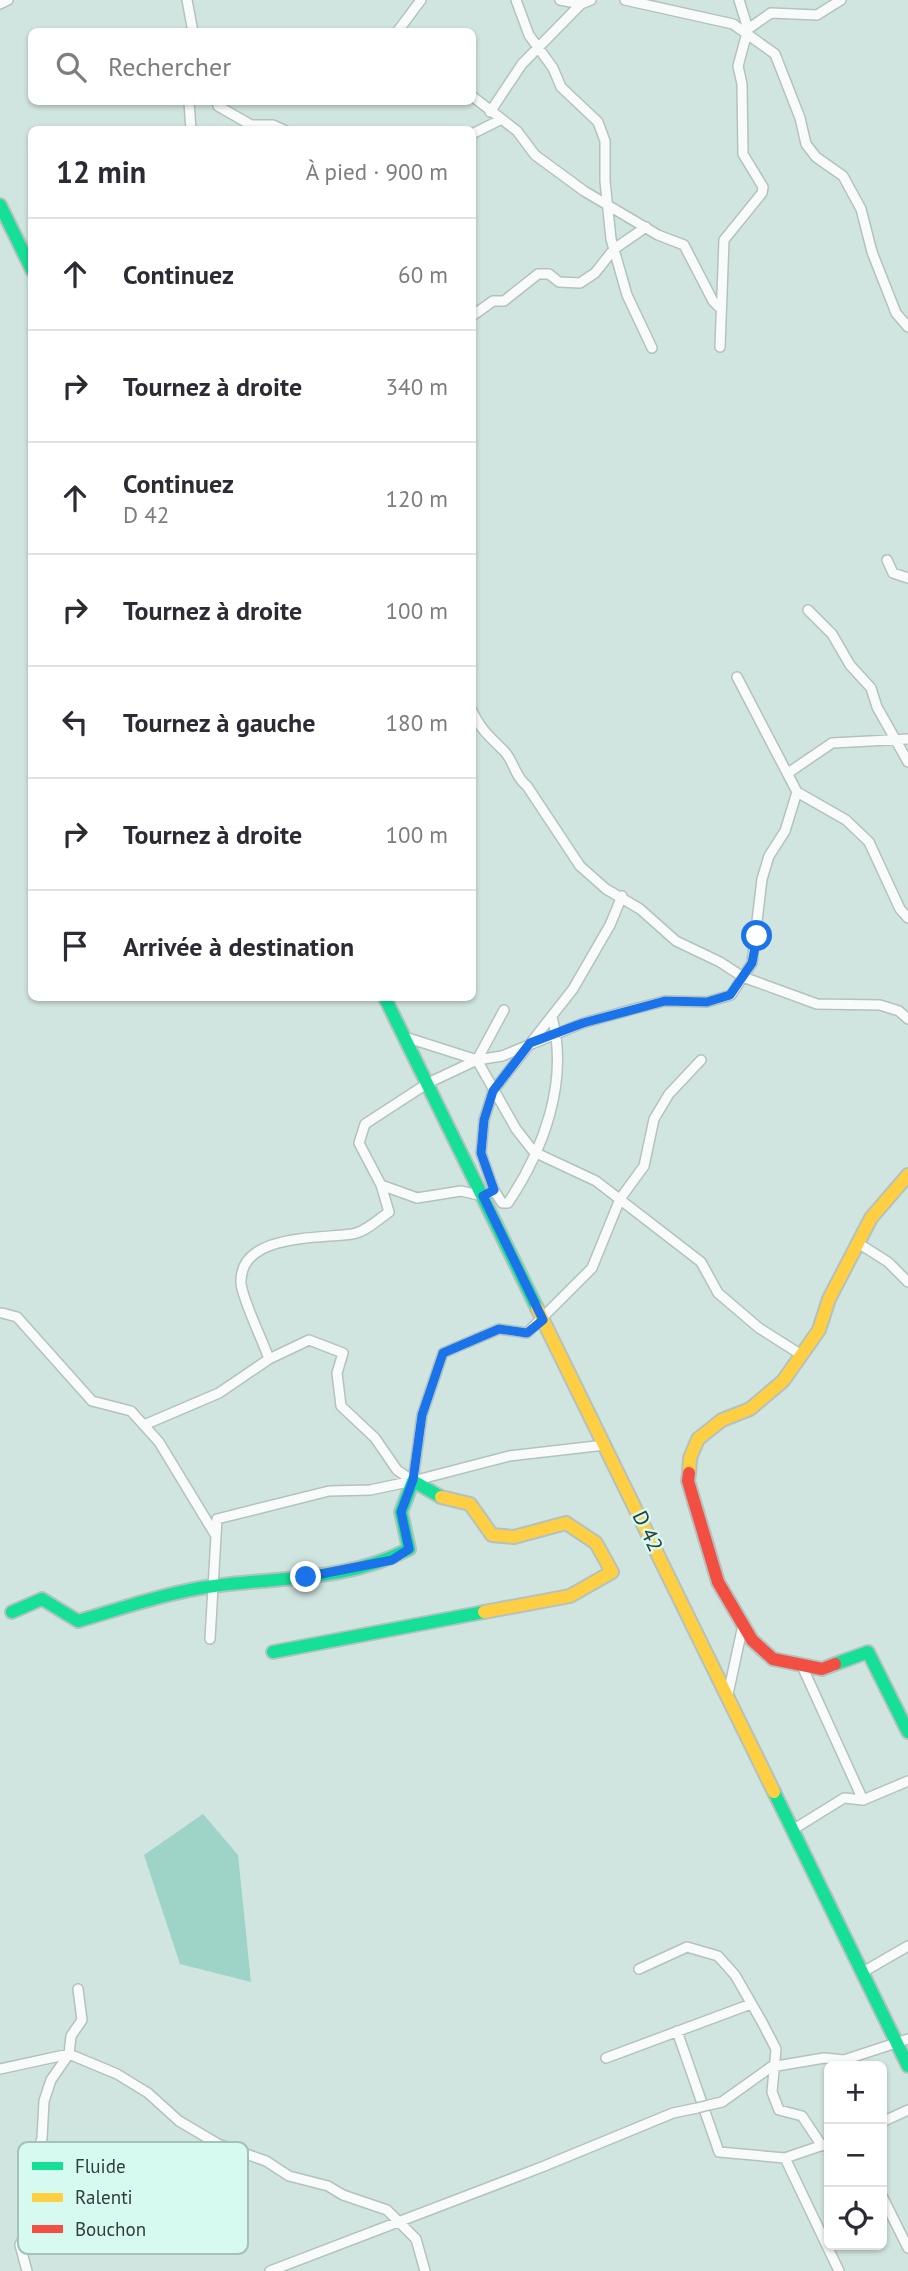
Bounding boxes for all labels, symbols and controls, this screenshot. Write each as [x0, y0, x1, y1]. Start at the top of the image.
search box [28, 28, 476, 105]
icon: search [52, 48, 90, 86]
text: Rechercher [108, 50, 231, 83]
text: 12 min [56, 152, 146, 191]
text: À pied · 900 m [306, 157, 448, 186]
icon: ahead [56, 255, 94, 293]
text: Continuez [123, 258, 234, 291]
text: 60 m [398, 260, 448, 289]
icon: right [56, 367, 94, 405]
text: Tournez à droite [123, 370, 302, 403]
text: 340 m [386, 372, 448, 401]
text: Continuez [123, 467, 234, 500]
icon: ahead [56, 479, 94, 517]
text: 120 m [386, 484, 448, 513]
text: D 42 [123, 500, 169, 529]
icon: right [56, 591, 94, 629]
text: Tournez à droite [123, 594, 302, 627]
text: 100 m [386, 596, 448, 625]
icon: left [56, 703, 94, 741]
text: Tournez à gauche [123, 706, 315, 739]
text: 180 m [386, 708, 448, 737]
icon: right [56, 815, 94, 853]
text: Tournez à droite [123, 818, 302, 851]
text: 100 m [386, 820, 448, 849]
route start [741, 920, 772, 951]
icon: arrive [56, 927, 94, 965]
text: Arrivée à destination [123, 930, 354, 963]
street label: D 42 [627, 1506, 669, 1556]
route end [290, 1561, 321, 1592]
map controls [824, 2061, 887, 2250]
button: + [824, 2061, 887, 2124]
button: − [824, 2124, 887, 2187]
legend [18, 2142, 248, 2254]
text: Fluide [75, 2154, 126, 2178]
text: Ralenti [75, 2185, 133, 2209]
button: locate [824, 2187, 887, 2250]
text: Bouchon [75, 2217, 146, 2241]

